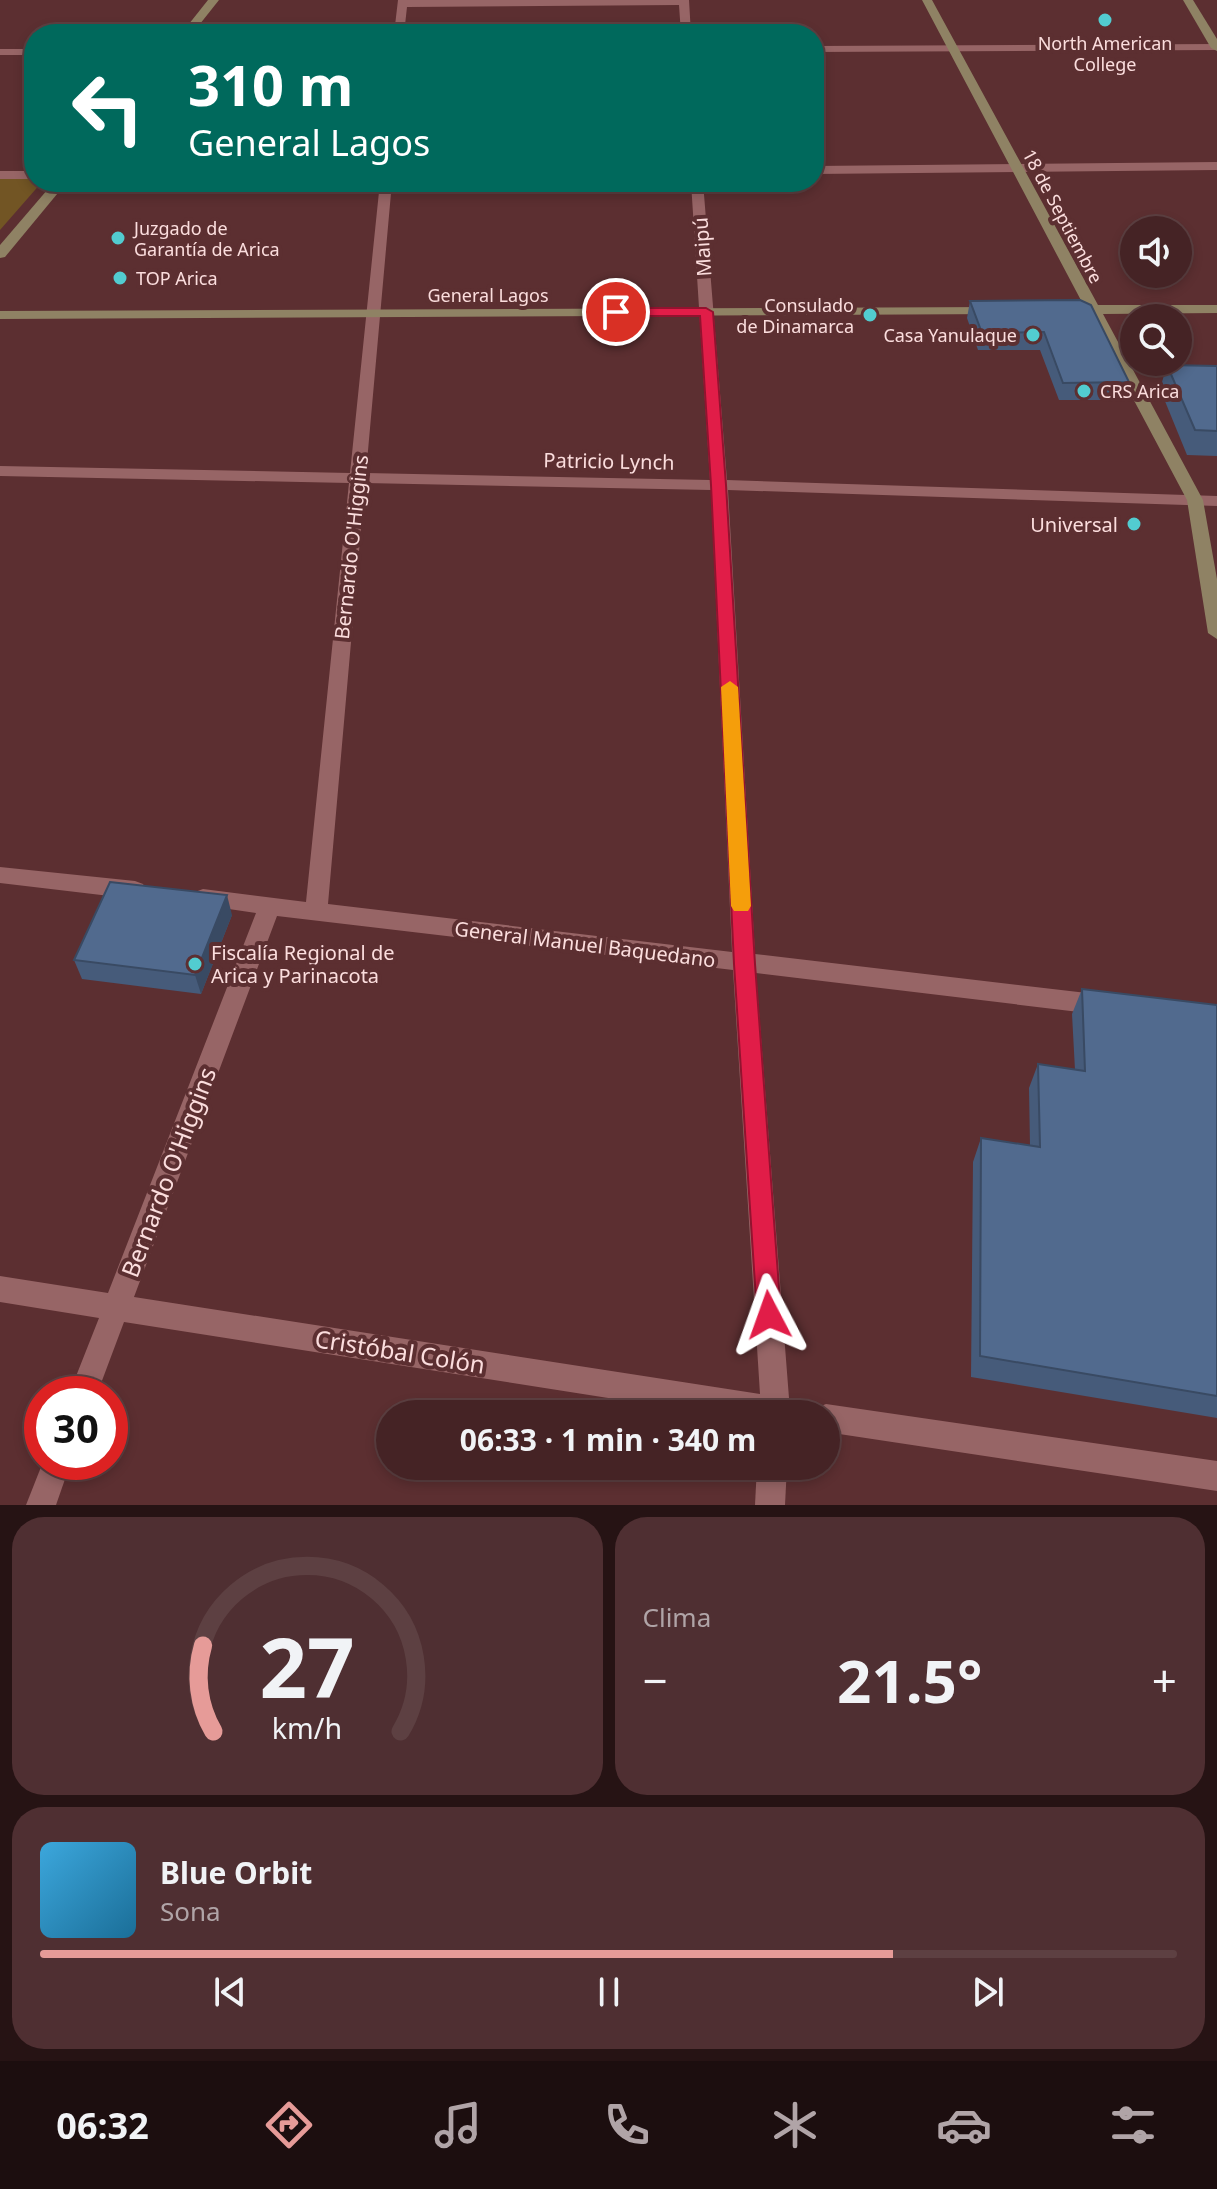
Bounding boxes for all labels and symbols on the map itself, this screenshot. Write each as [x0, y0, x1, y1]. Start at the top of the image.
marker: North American College [1096, 11, 1114, 29]
place label: North American College [1038, 31, 1172, 76]
street label: 18 de Septiembre [1017, 145, 1109, 287]
place label: Juzgado de Garantía de Arica [132, 216, 280, 261]
street label: Maipú [686, 217, 718, 277]
marker: Juzgado de Garantía de Arica [109, 229, 127, 247]
place label: TOP Arica [136, 266, 218, 290]
marker: TOP Arica [111, 269, 129, 287]
pin [582, 278, 650, 346]
street label: General Lagos [427, 283, 549, 307]
place label: Consulado de Dinamarca [736, 293, 854, 338]
marker: Consulado de Dinamarca [861, 306, 879, 324]
place label: Casa Yanulaque [883, 323, 1017, 347]
marker: Casa Yanulaque [1024, 326, 1042, 344]
place label: CRS Arica [1100, 379, 1179, 403]
marker: CRS Arica [1075, 382, 1093, 400]
street label: Patricio Lynch [543, 446, 675, 476]
street label: Bernardo O'Higgins [328, 453, 374, 641]
place label: Universal [1030, 511, 1118, 538]
marker: Universal [1125, 515, 1143, 533]
street label: General Manuel Baquedano [453, 915, 717, 973]
place label: Fiscalía Regional de Arica y Parinacota [211, 939, 394, 989]
marker: Fiscalía Regional de Arica y Parinacota [186, 955, 204, 973]
street label: Bernardo O'Higgins [113, 1062, 223, 1282]
position arrow [727, 1273, 811, 1357]
street label: Cristóbal Colón [313, 1321, 487, 1381]
speed limit sign: 30 [24, 1376, 128, 1480]

